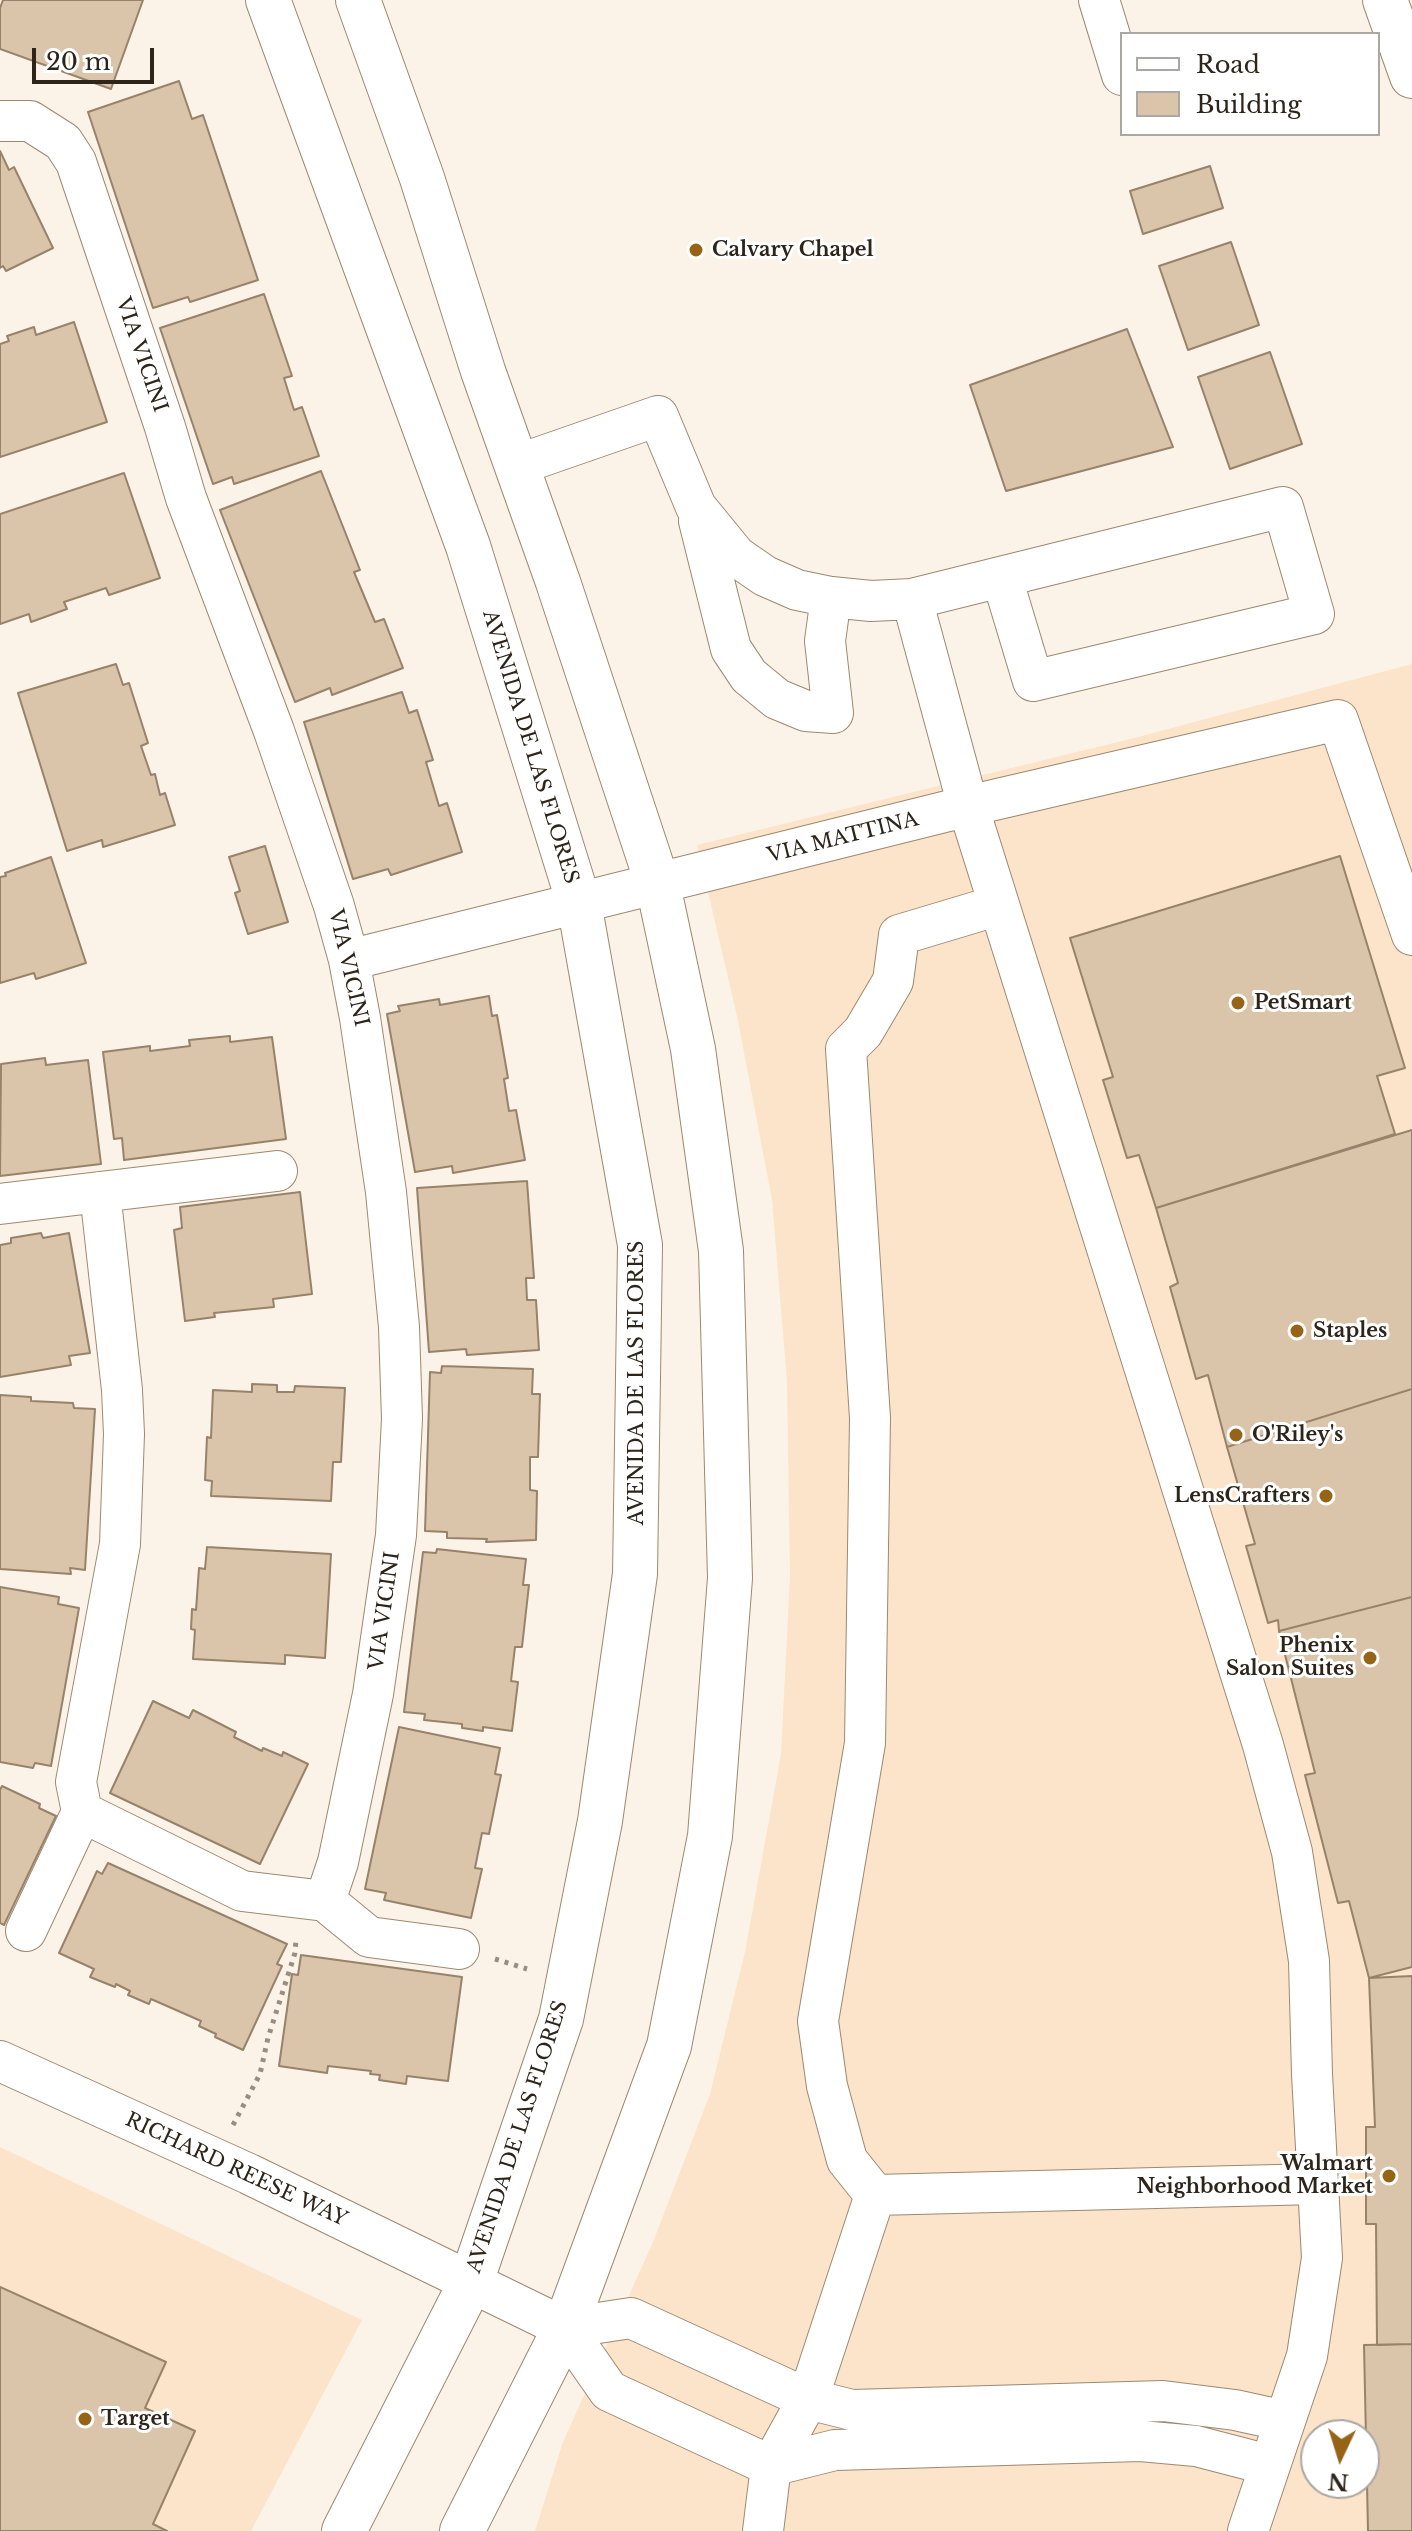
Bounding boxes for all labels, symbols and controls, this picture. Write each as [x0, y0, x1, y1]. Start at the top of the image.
scale bar [36, 32, 158, 82]
legend [1120, 32, 1380, 136]
text: 20 m [46, 47, 111, 76]
text: Road [1196, 50, 1260, 79]
text: Building [1196, 90, 1302, 119]
place label: Calvary Chapel [712, 238, 874, 262]
marker: Calvary Chapel [687, 241, 705, 259]
street label: VIA VICINI [110, 295, 172, 415]
street label: AVENIDA DE LAS FLORES [477, 607, 583, 887]
street label: VIA MATTINA [765, 808, 921, 868]
street label: VIA VICINI [323, 907, 373, 1029]
place label: PetSmart [1254, 991, 1352, 1015]
marker: PetSmart [1229, 994, 1247, 1012]
street label: AVENIDA DE LAS FLORES [625, 1241, 649, 1525]
place label: Staples [1313, 1319, 1387, 1343]
marker: Staples [1288, 1322, 1306, 1340]
place label: O'Riley's [1252, 1423, 1343, 1447]
marker: O'Riley's [1227, 1426, 1245, 1444]
place label: LensCrafters [1174, 1484, 1310, 1508]
marker: LensCrafters [1317, 1487, 1335, 1505]
street label: VIA VICINI [365, 1550, 405, 1672]
place label: Phenix Salon Suites [1226, 1634, 1354, 1681]
marker: Phenix Salon Suites [1361, 1649, 1379, 1667]
street label: AVENIDA DE LAS FLORES [463, 1998, 573, 2276]
street label: RICHARD REESE WAY [121, 2108, 351, 2232]
place label: Walmart Neighborhood Market [1136, 2152, 1373, 2199]
marker: Walmart Neighborhood Market [1380, 2167, 1398, 2185]
place label: Target [101, 2407, 170, 2431]
marker: Target [76, 2410, 94, 2428]
north arrow [1300, 2419, 1380, 2499]
text: N [1327, 2467, 1350, 2496]

